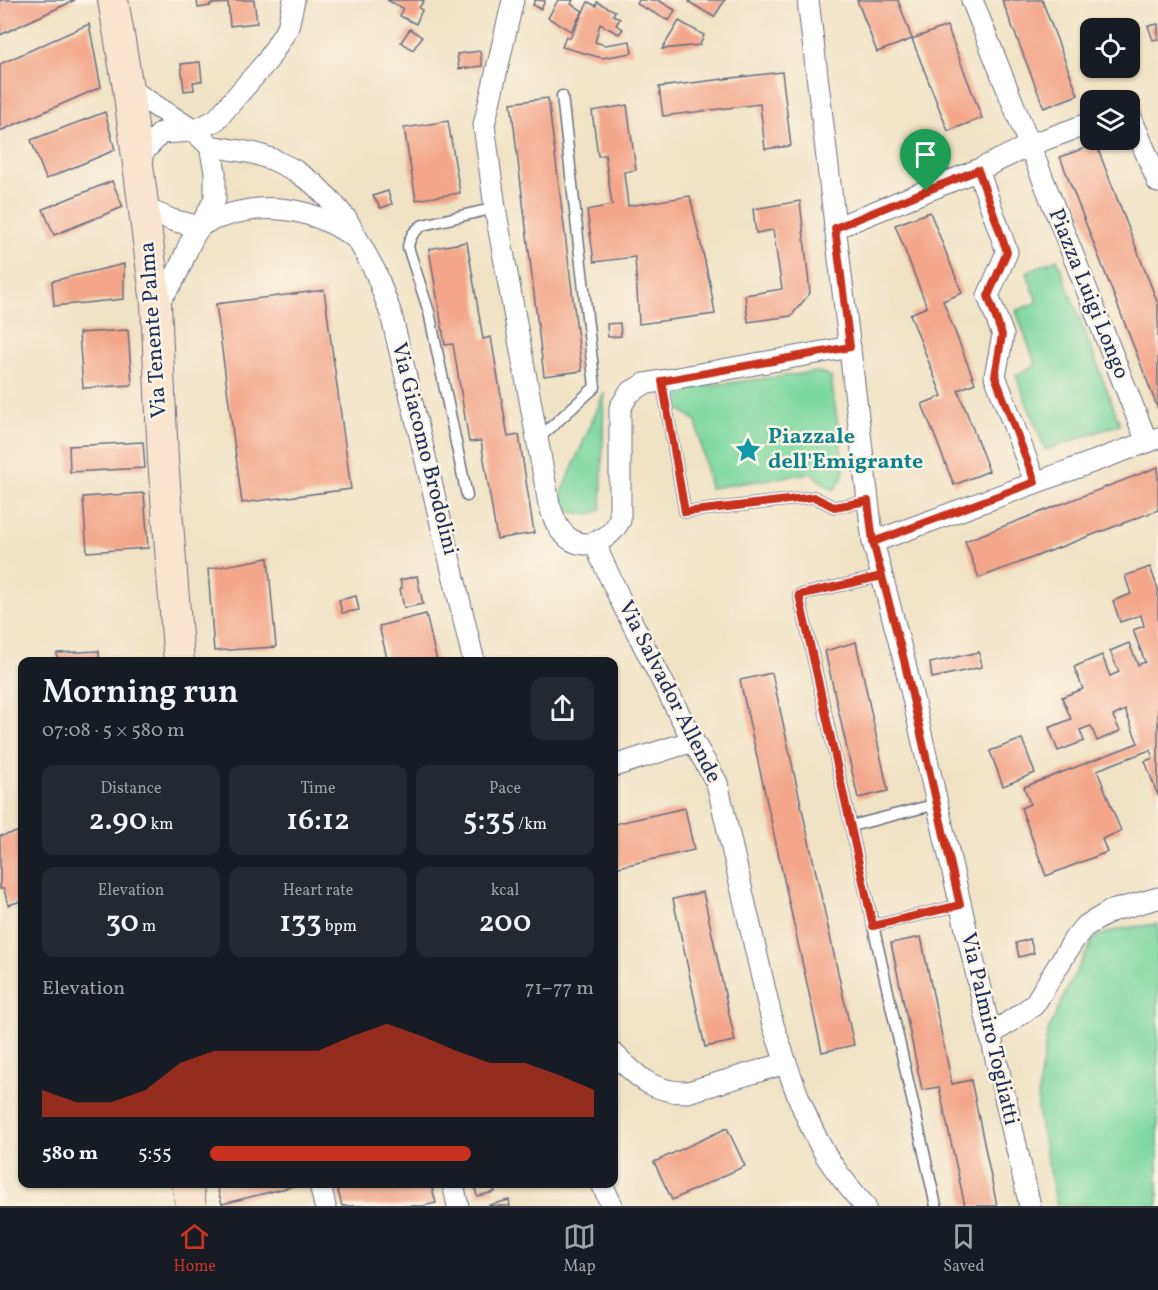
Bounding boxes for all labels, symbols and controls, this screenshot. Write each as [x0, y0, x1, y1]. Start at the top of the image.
map controls [1080, 18, 1140, 150]
button: locate [1080, 18, 1140, 78]
button: layers [1080, 90, 1140, 150]
pin [900, 129, 951, 191]
icon: arrive [909, 138, 942, 171]
street label: Piazza Luigi Longo [1040, 204, 1136, 384]
street label: Via Tenente Palma [132, 241, 176, 419]
street label: Via Giacomo Brodolini [383, 339, 465, 559]
place label: Piazzale dell'Emigrante [768, 422, 923, 478]
place icon: Piazzale dell'Emigrante [733, 435, 763, 465]
street label: Via Salvador Allende [610, 595, 728, 789]
text: Morning run [42, 671, 239, 717]
button: share [531, 677, 594, 740]
text: 07:08 · 5 × 580 m [42, 717, 185, 745]
text: Distance [100, 778, 162, 800]
text: Time [300, 778, 336, 800]
text: Pace [489, 778, 521, 800]
text: 2.90 [89, 800, 147, 842]
text: 16:12 [286, 800, 350, 842]
text: 5:35 [463, 800, 515, 842]
text: km [147, 814, 173, 836]
text: /km [515, 814, 547, 836]
text: Elevation [98, 880, 164, 902]
text: Heart rate [283, 880, 353, 902]
text: kcal [491, 880, 519, 902]
text: 30 [106, 902, 139, 944]
text: 133 [279, 902, 322, 944]
text: 200 [479, 902, 531, 944]
text: m [139, 916, 156, 938]
text: bpm [322, 916, 357, 938]
street label: Via Palmiro Togliatti [952, 930, 1026, 1128]
text: Elevation [42, 975, 125, 1003]
text: 71–77 m [525, 975, 594, 1003]
text: 580 m [42, 1140, 98, 1168]
text: 5:55 [138, 1140, 172, 1168]
tab: Home [174, 1220, 216, 1278]
tab: Map [563, 1220, 596, 1278]
tab: Saved [943, 1220, 984, 1278]

